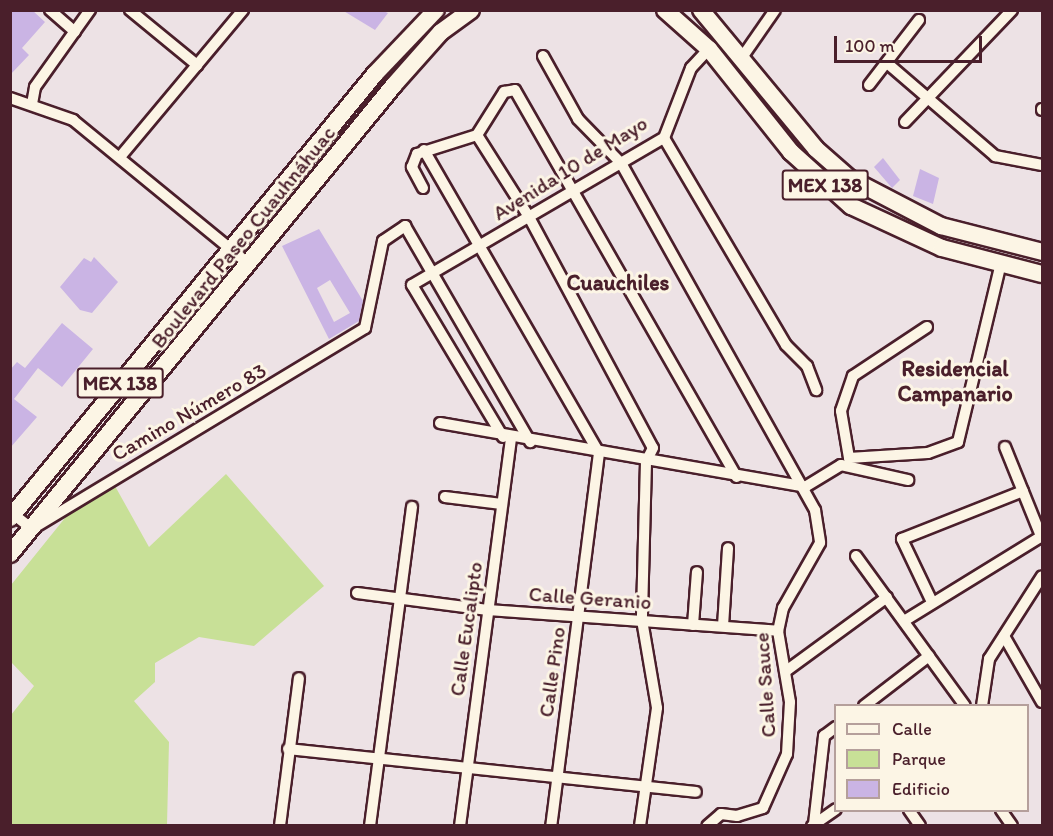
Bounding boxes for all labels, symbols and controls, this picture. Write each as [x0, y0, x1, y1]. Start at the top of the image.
scale bar [837, 24, 986, 62]
text: 100 m [845, 35, 895, 57]
street label: Avenida 10 de Mayo [488, 110, 652, 226]
street label: Boulevard Paseo Cuauhnáhuac [146, 121, 340, 353]
road number: MEX 138 [782, 168, 868, 202]
district label: Cuauchiles [567, 270, 669, 296]
district label: Residencial Campanario [897, 355, 1013, 406]
street label: Camino Número 83 [107, 358, 271, 466]
road number: MEX 138 [76, 366, 164, 400]
street label: Calle Eucalipto [444, 560, 488, 698]
street label: Calle Geranio [529, 581, 651, 615]
street label: Calle Pino [533, 625, 571, 719]
street label: Calle Sauce [749, 632, 781, 738]
legend [834, 704, 1029, 812]
text: Calle [892, 718, 932, 740]
text: Parque [892, 748, 946, 770]
text: Edificio [892, 778, 950, 800]

